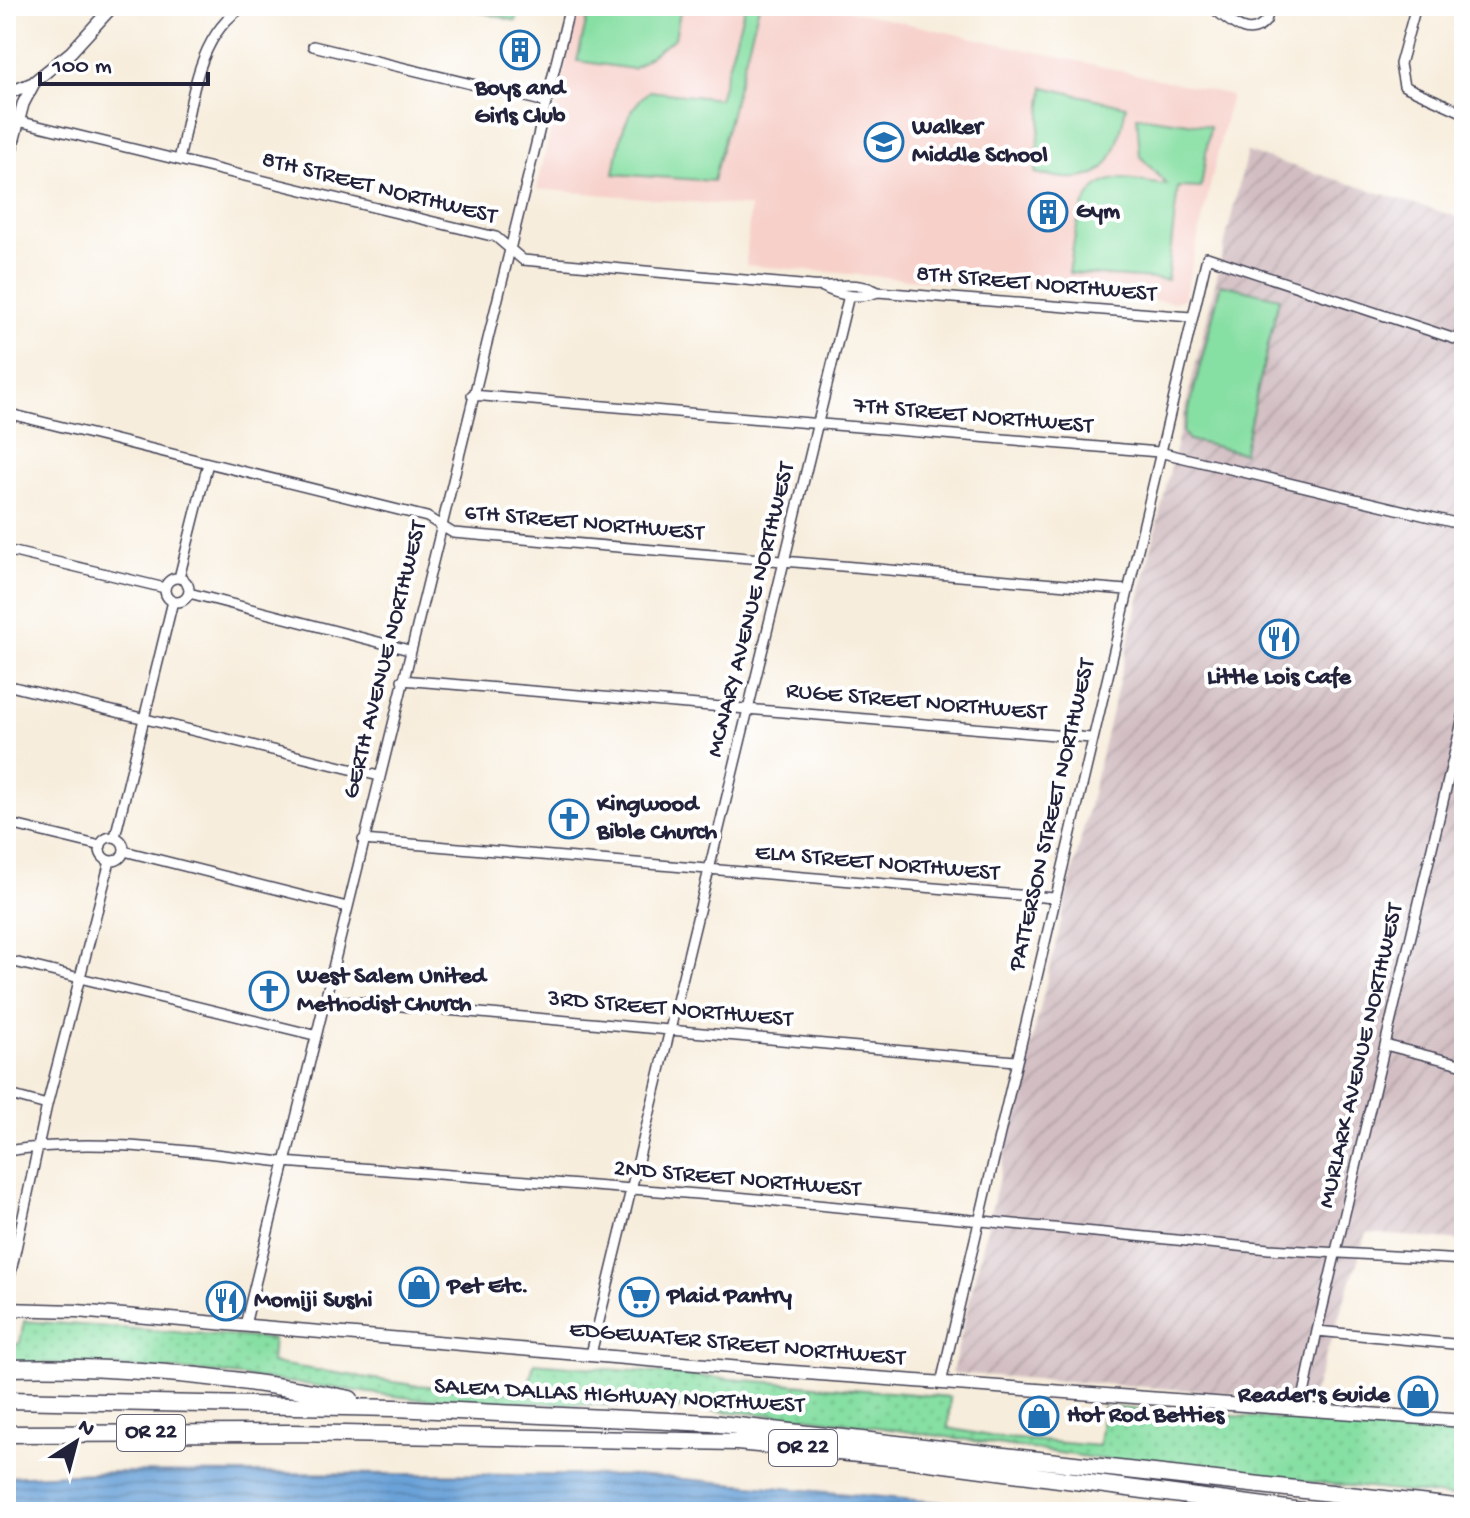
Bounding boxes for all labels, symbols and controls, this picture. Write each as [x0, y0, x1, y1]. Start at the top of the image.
building icon: Boys and Girls Club [499, 29, 541, 71]
scale bar [40, 36, 208, 86]
text: 100 m [51, 53, 112, 82]
place label: Boys and Girls Club [474, 75, 568, 132]
place label: Walker Middle School [911, 114, 1048, 171]
school or university icon: Walker Middle School [863, 121, 905, 163]
street label: 8TH STREET NORTHWEST [259, 146, 501, 233]
building icon: Gym [1027, 191, 1069, 233]
place label: Gym [1076, 198, 1120, 227]
street label: 8TH STREET NORTHWEST [915, 260, 1159, 310]
street label: 7TH STREET NORTHWEST [851, 392, 1096, 442]
street label: MCNARY AVENUE NORTHWEST [701, 458, 803, 760]
street label: 6TH STREET NORTHWEST [463, 499, 707, 549]
street label: GERTH AVENUE NORTHWEST [337, 516, 435, 802]
restaurant icon: Little Lois Cafe [1258, 618, 1300, 660]
street label: PATTERSON STREET NORTHWEST [1003, 654, 1103, 975]
place label: Little Lois Cafe [1207, 664, 1353, 693]
street label: RUGE STREET NORTHWEST [785, 677, 1049, 729]
place label: Kingwood Bible Church [596, 791, 717, 848]
church icon: Kingwood Bible Church [548, 798, 590, 840]
street label: ELM STREET NORTHWEST [754, 839, 1002, 889]
street label: MURLARK AVENUE NORTHWEST [1313, 899, 1412, 1211]
place label: West Salem United Methodist Church [296, 963, 489, 1020]
church icon: West Salem United Methodist Church [248, 970, 290, 1012]
street label: 3RD STREET NORTHWEST [545, 985, 795, 1035]
street label: 2ND STREET NORTHWEST [612, 1155, 863, 1205]
shop icon: Pet Etc. [398, 1266, 440, 1308]
place label: Pet Etc. [445, 1273, 529, 1302]
supermarket icon: Plaid Pantry [618, 1276, 660, 1318]
restaurant icon: Momiji Sushi [205, 1280, 247, 1322]
place label: Plaid Pantry [665, 1283, 792, 1312]
place label: Momiji Sushi [254, 1287, 373, 1316]
street label: EDGEWATER STREET NORTHWEST [568, 1316, 908, 1374]
street label: SALEM DALLAS HIGHWAY NORTHWEST [433, 1373, 807, 1421]
shop icon: Reader's Guide [1397, 1375, 1439, 1417]
place label: Reader's Guide [1237, 1382, 1392, 1411]
shop icon: Hot Rod Betties [1018, 1395, 1060, 1437]
north arrow [36, 1402, 116, 1482]
place label: Hot Rod Betties [1067, 1402, 1225, 1431]
text: N [72, 1414, 99, 1444]
road number: OR 22 [117, 1415, 185, 1451]
road number: OR 22 [769, 1430, 837, 1466]

